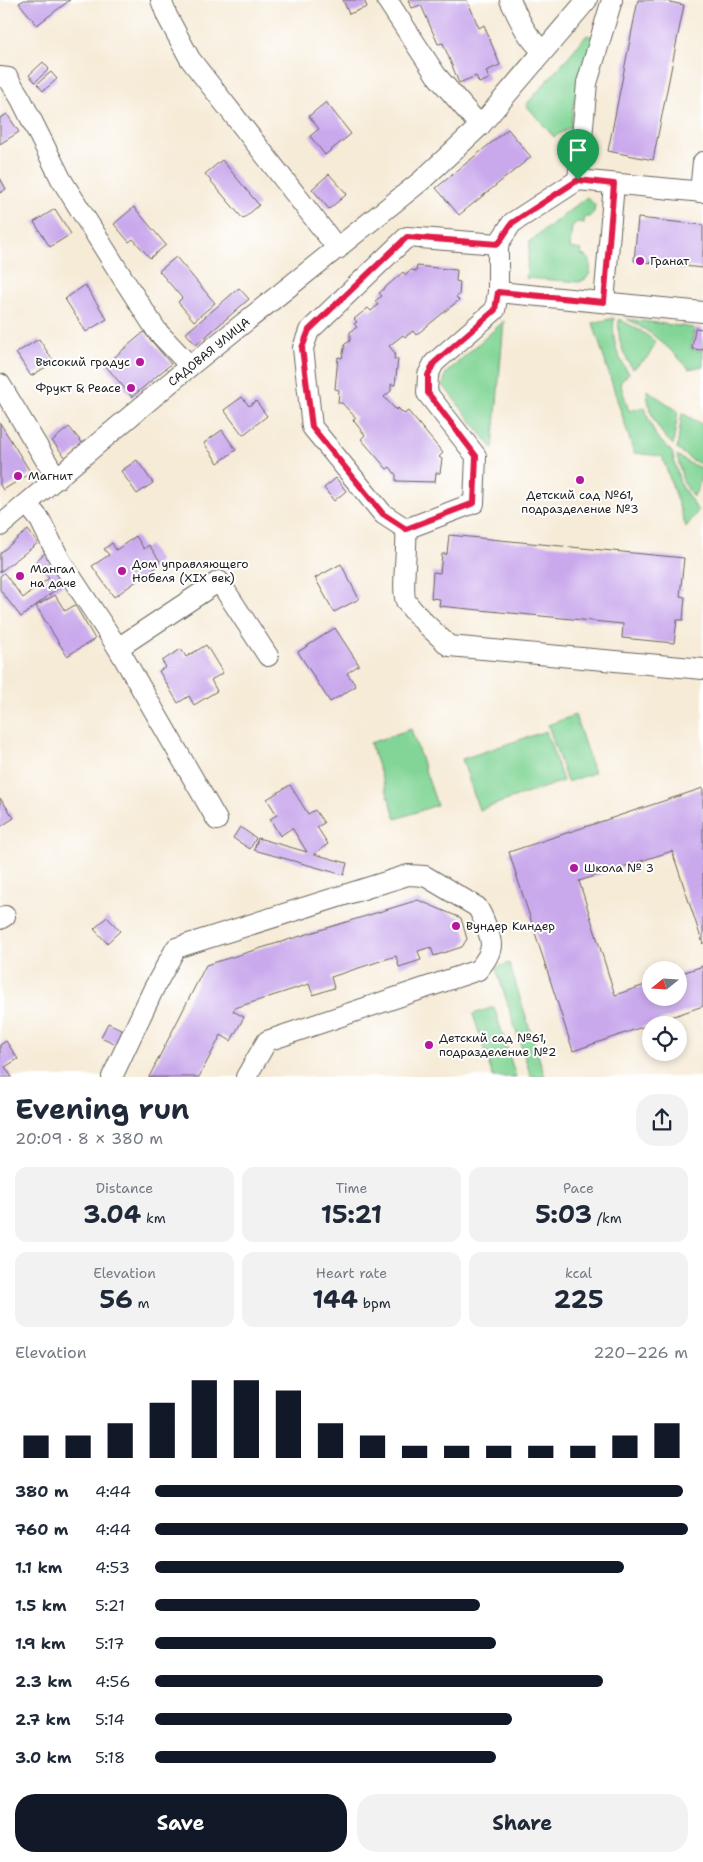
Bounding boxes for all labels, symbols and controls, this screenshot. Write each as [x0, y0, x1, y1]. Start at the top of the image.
pin [557, 129, 599, 180]
icon: arrive [564, 136, 592, 164]
place label: Гранат [650, 253, 690, 269]
marker: Гранат [634, 255, 646, 267]
street label: САДОВАЯ УЛИЦА [165, 314, 253, 390]
place label: Высокий градус [35, 354, 130, 370]
marker: Высокий градус [134, 356, 146, 368]
place label: Фрукт & Peace [35, 380, 121, 396]
marker: Фрукт & Peace [125, 382, 137, 394]
place label: Магнит [28, 468, 74, 484]
marker: Магнит [12, 470, 24, 482]
marker: Детский сад №61, подразделение №3 [574, 474, 586, 486]
place label: Детский сад №61, подразделение №3 [521, 487, 639, 517]
place label: Дом управляющего Нобеля (XIX век) [132, 556, 249, 586]
place label: Мангал на даче [30, 561, 77, 591]
marker: Дом управляющего Нобеля (XIX век) [116, 565, 128, 577]
marker: Мангал на даче [14, 570, 26, 582]
place label: Школа № 3 [584, 860, 654, 876]
marker: Школа № 3 [568, 862, 580, 874]
place label: Вундер Киндер [466, 918, 555, 934]
marker: Вундер Киндер [450, 920, 462, 932]
north arrow [642, 961, 688, 1006]
map controls [642, 961, 687, 1061]
button: locate [642, 1016, 687, 1061]
place label: Детский сад №61, подразделение №2 [439, 1030, 556, 1060]
marker: Детский сад №61, подразделение №2 [423, 1039, 435, 1051]
text: Evening run [15, 1090, 190, 1128]
button: share [636, 1094, 688, 1146]
text: 20:09 · 8 × 380 m [15, 1128, 163, 1149]
text: Distance [96, 1179, 153, 1197]
text: Time [335, 1179, 368, 1197]
text: Pace [563, 1179, 594, 1197]
text: 3.04 [83, 1197, 141, 1231]
text: 15:21 [321, 1197, 382, 1231]
text: 5:03 [535, 1197, 592, 1231]
text: km [141, 1209, 166, 1227]
text: /km [592, 1209, 622, 1227]
text: Elevation [93, 1264, 156, 1282]
text: Heart rate [316, 1264, 387, 1282]
text: kcal [565, 1264, 592, 1282]
text: 56 [100, 1282, 133, 1316]
text: 144 [312, 1282, 358, 1316]
text: 225 [553, 1282, 604, 1316]
text: m [133, 1294, 150, 1312]
text: bpm [358, 1294, 391, 1312]
text: Elevation [15, 1342, 87, 1363]
text: 220–226 m [593, 1342, 688, 1363]
text: 380 m [15, 1481, 69, 1502]
text: 4:44 [95, 1481, 131, 1502]
text: 760 m [15, 1519, 68, 1540]
text: 4:44 [95, 1519, 131, 1540]
text: 1.1 km [15, 1557, 62, 1578]
text: 4:53 [95, 1557, 130, 1578]
text: 1.5 km [15, 1595, 67, 1616]
text: 5:21 [95, 1595, 125, 1616]
text: 1.9 km [15, 1633, 66, 1654]
text: 5:17 [95, 1633, 125, 1654]
text: 2.3 km [15, 1671, 72, 1692]
text: 4:56 [95, 1671, 130, 1692]
text: 2.7 km [15, 1709, 70, 1730]
text: 5:14 [95, 1709, 125, 1730]
text: 3.0 km [15, 1747, 71, 1768]
text: 5:18 [95, 1747, 125, 1768]
button: Save [15, 1794, 347, 1852]
button: Share [357, 1794, 688, 1852]

